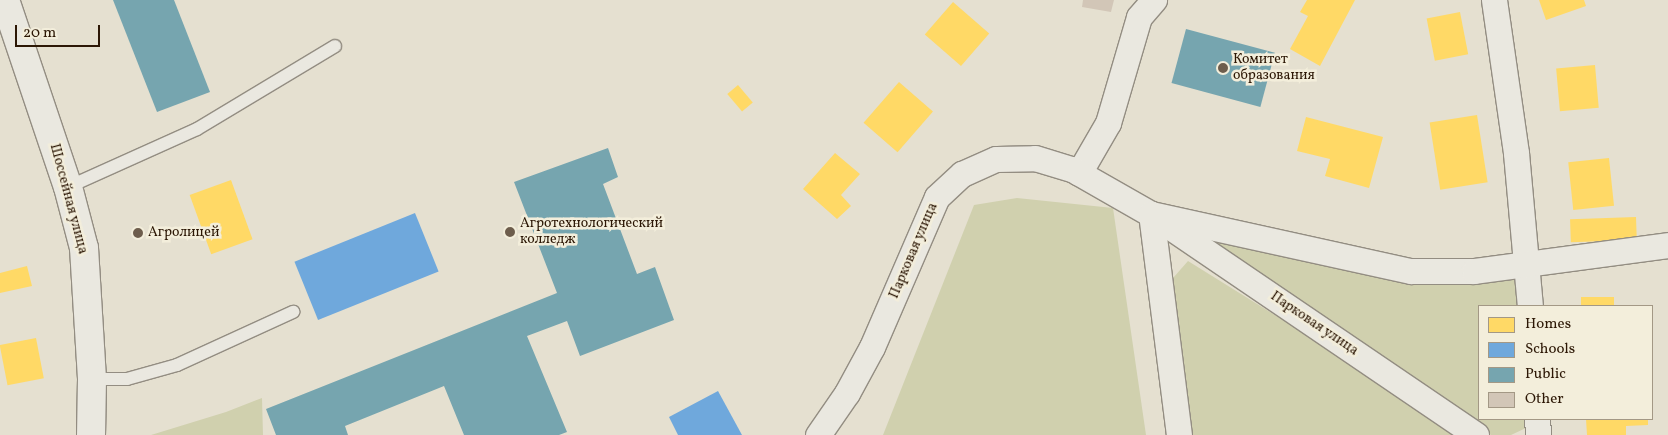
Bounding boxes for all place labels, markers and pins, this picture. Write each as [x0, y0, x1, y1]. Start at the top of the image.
place label: Комитет образования [1233, 52, 1315, 84]
marker: Комитет образования [1217, 62, 1229, 74]
place label: Агротехнологический колледж [520, 216, 663, 248]
place label: Агролицей [148, 225, 219, 241]
marker: Агротехнологический колледж [504, 226, 516, 238]
marker: Агролицей [132, 227, 144, 239]

